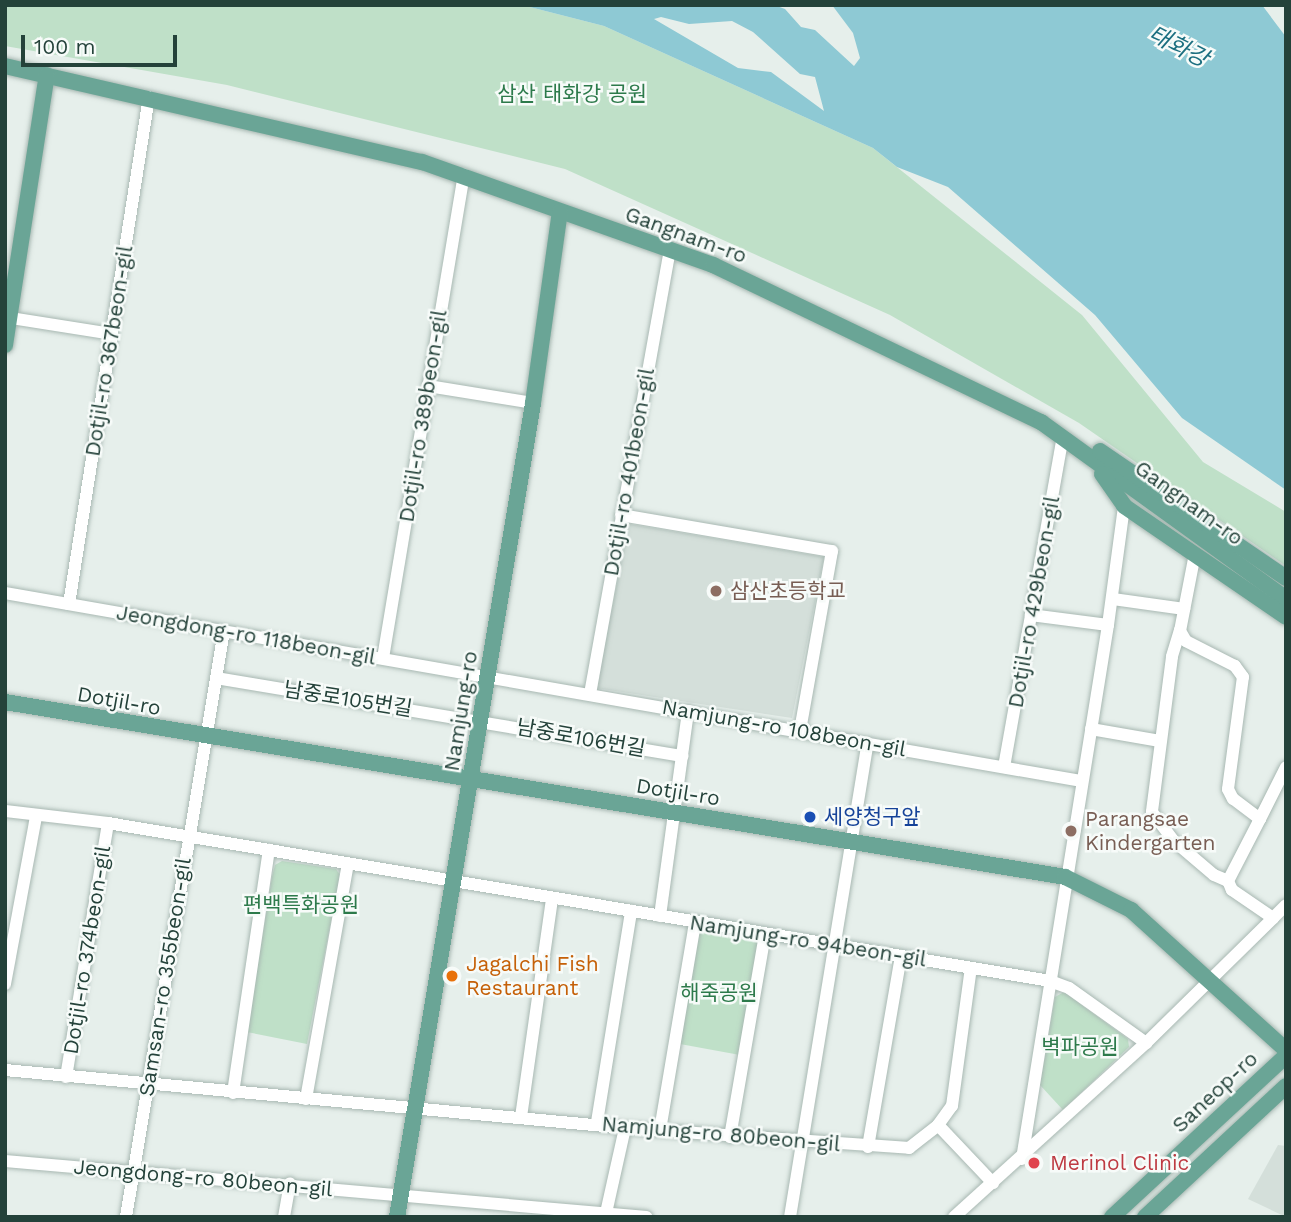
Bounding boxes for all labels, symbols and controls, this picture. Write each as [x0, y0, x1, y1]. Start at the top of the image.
water label: 태화강 [1143, 20, 1213, 74]
scale bar [24, 21, 180, 65]
text: 100 m [34, 34, 96, 59]
park label: 삼산 태화강 공원 [497, 81, 647, 107]
street label: Gangnam-ro [622, 201, 750, 269]
street label: Dotjil-ro 367beon-gil [80, 244, 138, 458]
street label: Dotjil-ro 389beon-gil [394, 308, 452, 524]
street label: Dotjil-ro 401beon-gil [598, 366, 660, 578]
street label: Gangnam-ro [1130, 455, 1248, 551]
street label: Dotjil-ro 429beon-gil [1003, 494, 1065, 710]
place label: 삼산초등학교 [730, 578, 846, 604]
marker: 삼산초등학교 [708, 583, 724, 599]
street label: Jeongdong-ro 118beon-gil [114, 600, 378, 670]
street label: Namjung-ro [439, 649, 483, 773]
street label: 남중로105번길 [282, 676, 414, 722]
street label: Dotjil-ro [75, 681, 163, 721]
street label: Namjung-ro 108beon-gil [660, 694, 908, 762]
street label: 남중로106번길 [514, 714, 648, 762]
street label: Dotjil-ro [634, 773, 722, 811]
place label: 세양청구앞 [824, 804, 921, 830]
place label: Parangsae Kindergarten [1085, 806, 1216, 856]
marker: 세양청구앞 [802, 809, 818, 825]
marker: Parangsae Kindergarten [1063, 823, 1079, 839]
street label: Dotjil-ro 374beon-gil [58, 844, 116, 1056]
street label: Samsan-ro 355beon-gil [134, 856, 196, 1098]
park label: 편백특화공원 [243, 892, 359, 918]
street label: Namjung-ro 94beon-gil [688, 910, 928, 972]
place label: Jagalchi Fish Restaurant [466, 951, 599, 1001]
marker: Jagalchi Fish Restaurant [444, 968, 460, 984]
park label: 해죽공원 [680, 980, 758, 1006]
park label: 벽파공원 [1041, 1034, 1119, 1060]
street label: Saneop-ro [1167, 1046, 1263, 1138]
street label: Namjung-ro 80beon-gil [601, 1111, 841, 1157]
place label: Merinol Clinic [1050, 1150, 1190, 1176]
marker: Merinol Clinic [1024, 1153, 1044, 1173]
street label: Jeongdong-ro 80beon-gil [72, 1154, 334, 1202]

